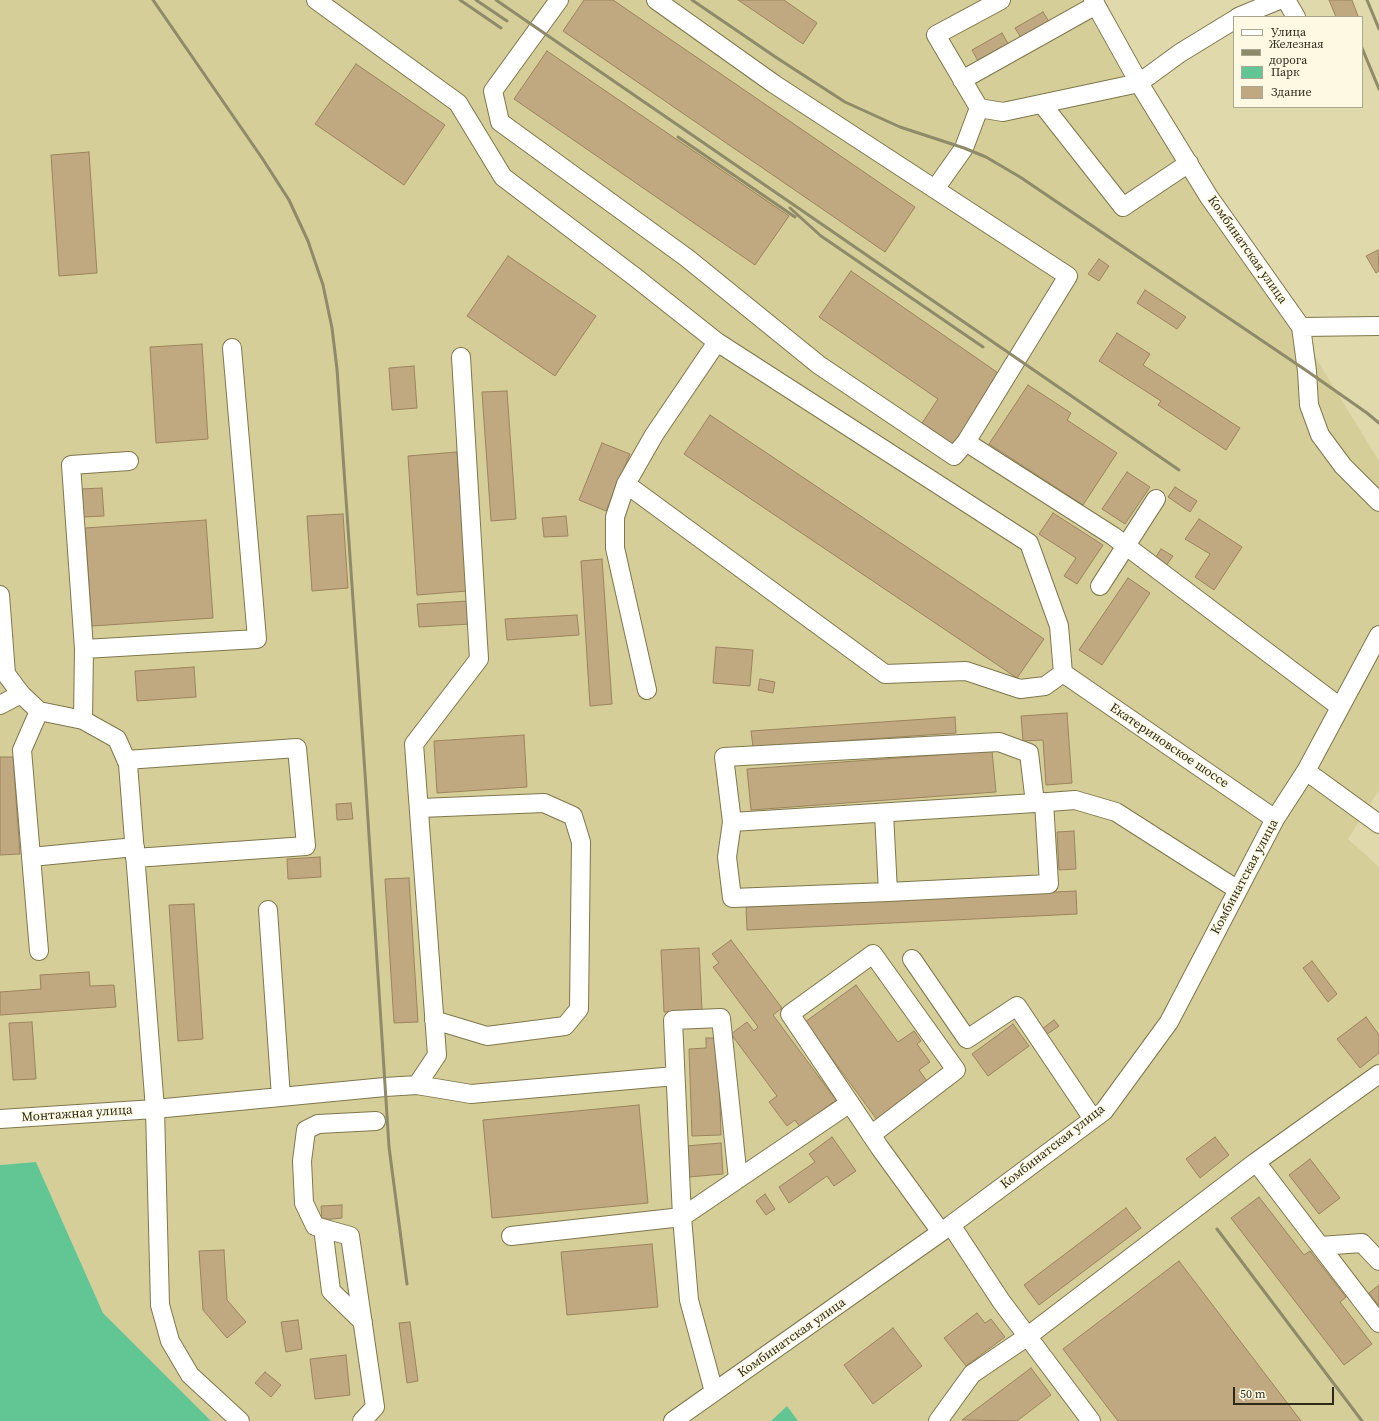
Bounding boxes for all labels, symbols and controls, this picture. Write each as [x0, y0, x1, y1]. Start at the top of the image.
legend [1233, 16, 1363, 108]
text: Улица [1271, 24, 1306, 40]
text: Железная дорога [1269, 36, 1324, 68]
text: Парк [1271, 64, 1300, 80]
text: Здание [1271, 84, 1312, 100]
street label: Комбинатская улица [1204, 193, 1290, 307]
street label: Екатериновское шоссе [1107, 700, 1231, 792]
street label: Комбинатская улица [1208, 817, 1282, 937]
street label: Комбинатская улица [998, 1101, 1108, 1193]
street label: Монтажная улица [21, 1102, 133, 1126]
street label: Комбинатская улица [735, 1295, 849, 1381]
scale bar [1235, 1379, 1336, 1405]
text: 50 m [1240, 1386, 1266, 1402]

